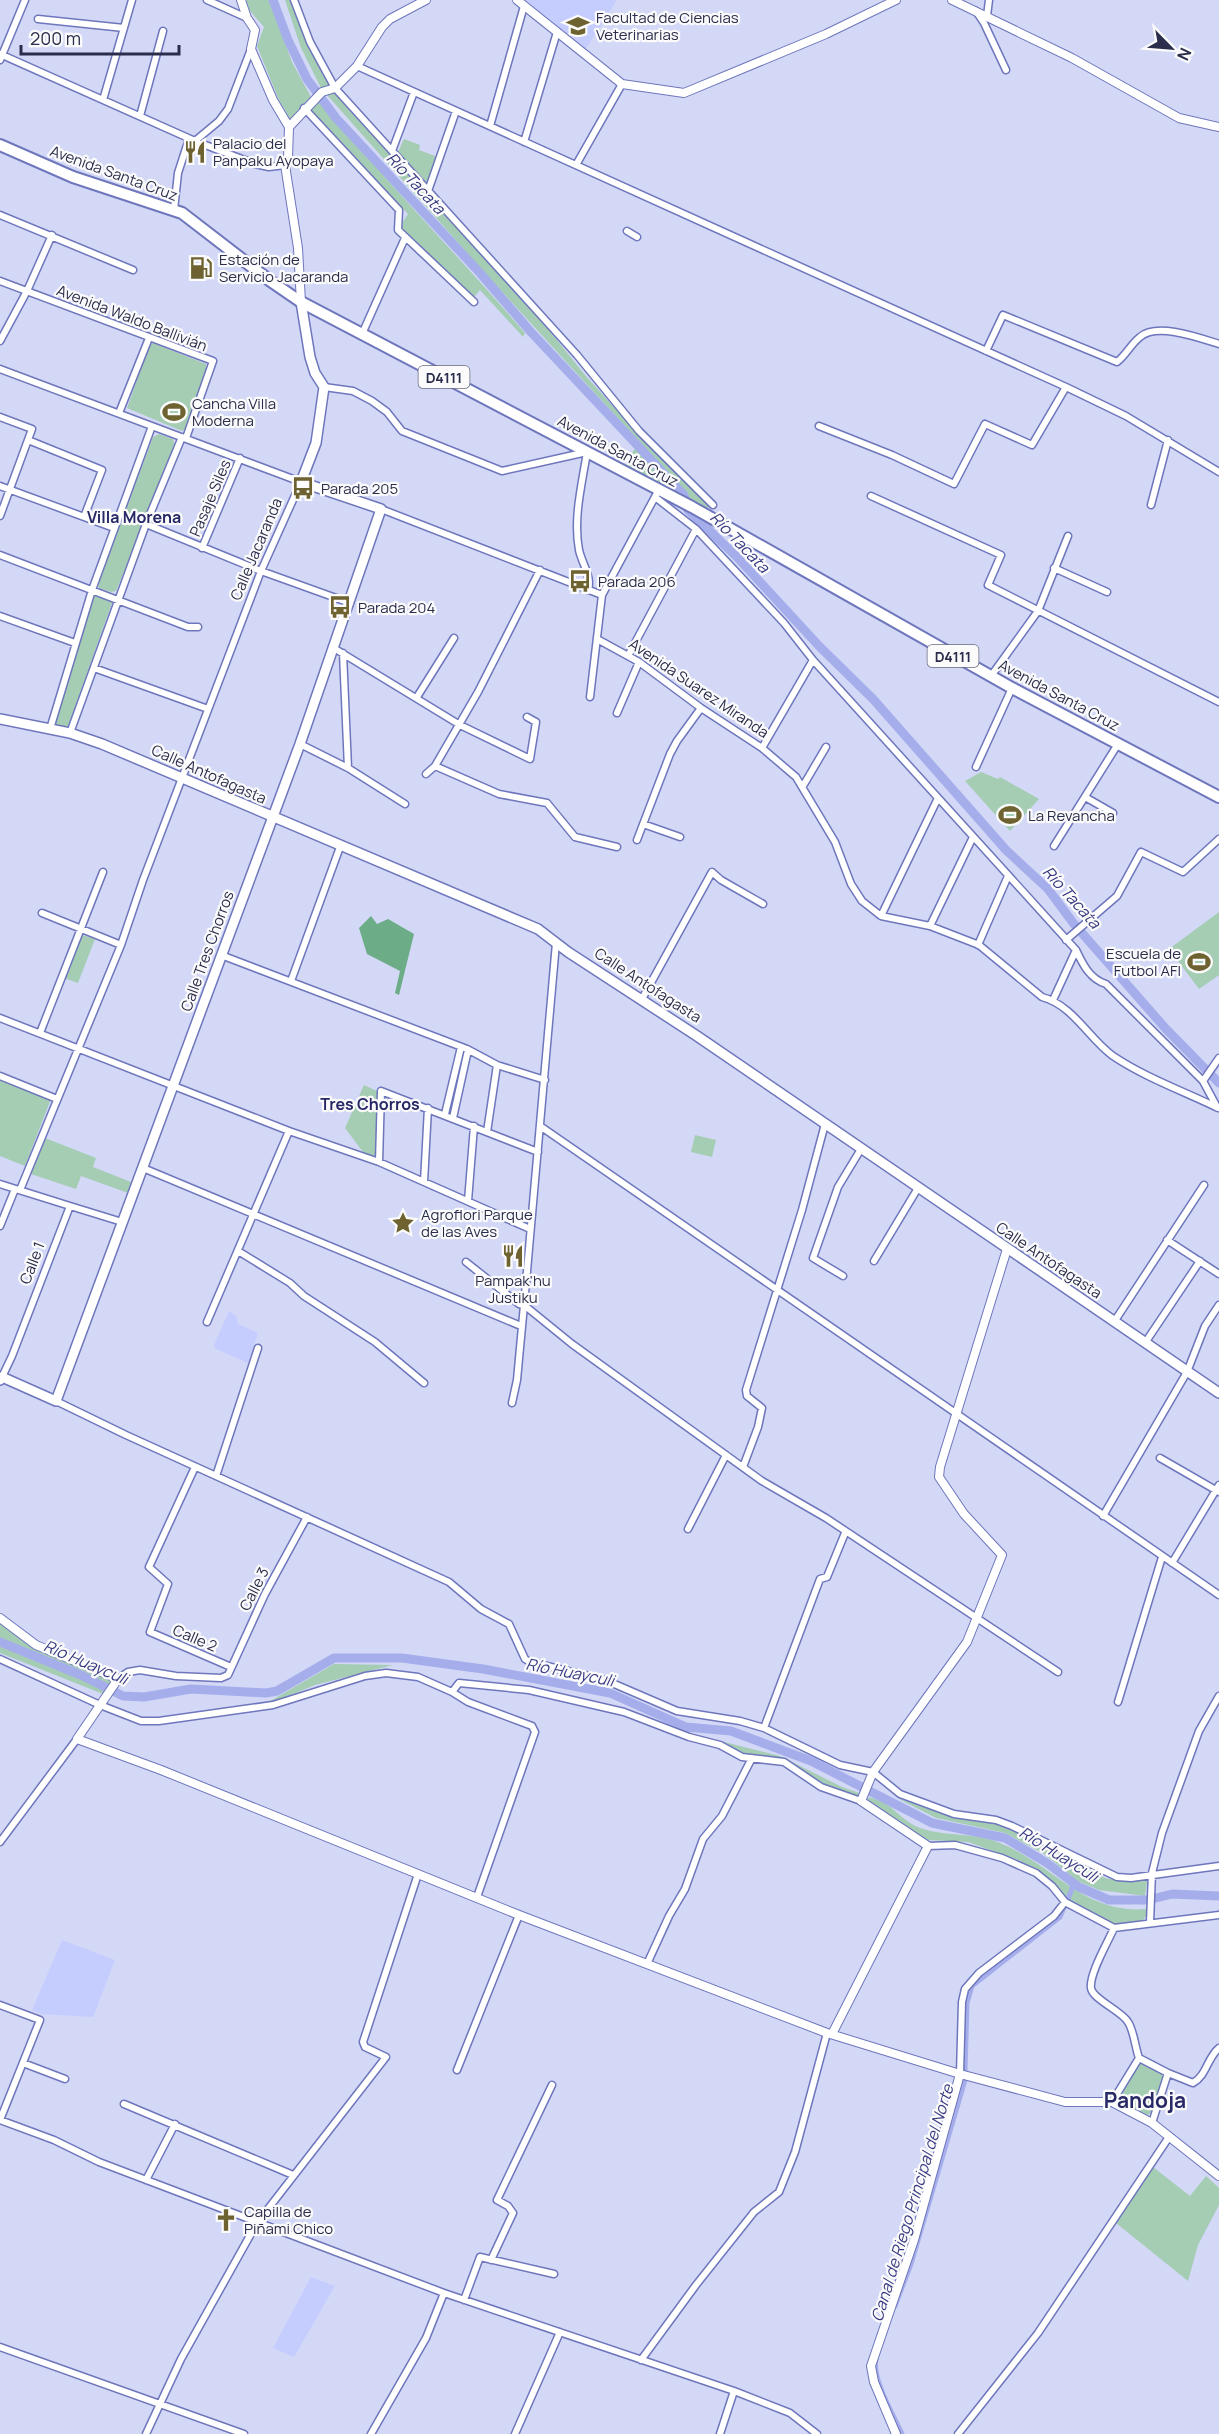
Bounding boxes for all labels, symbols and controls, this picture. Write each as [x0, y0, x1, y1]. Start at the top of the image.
place label: Facultad de Ciencias Veterinarias [596, 7, 739, 45]
school or university icon: Facultad de Ciencias Veterinarias [565, 13, 591, 39]
scale bar [21, 18, 178, 56]
north arrow [1141, 18, 1201, 78]
text: 200 m [30, 26, 81, 50]
text: N [1172, 44, 1197, 64]
place label: Palacio del Panpaku Ayopaya [213, 133, 333, 171]
restaurant icon: Palacio del Panpaku Ayopaya [182, 139, 208, 165]
street label: Avenida Santa Cruz [47, 140, 181, 206]
water label: Río Tacata [382, 147, 451, 219]
place label: Estación de Servicio Jacaranda [219, 249, 348, 287]
fuel station icon: Estación de Servicio Jacaranda [188, 255, 214, 281]
street label: Avenida Waldo Ballivián [54, 280, 210, 356]
road number: D4111 [418, 366, 470, 388]
place label: Cancha Villa Moderna [192, 393, 276, 431]
sports icon: Cancha Villa Moderna [161, 399, 187, 425]
street label: Avenida Santa Cruz [554, 410, 682, 492]
street label: Pasaje Siles [184, 456, 236, 540]
bus stop icon: Parada 205 [290, 475, 316, 501]
place label: Parada 205 [321, 478, 398, 499]
street label: Calle Jacaranda [225, 495, 287, 603]
district label: Villa Morena [87, 506, 181, 528]
water label: Río Tacata [705, 507, 775, 578]
bus stop icon: Parada 206 [567, 568, 593, 594]
place label: Parada 206 [598, 571, 676, 592]
bus stop icon: Parada 204 [327, 594, 353, 620]
place label: Parada 204 [358, 597, 435, 618]
street label: Avenida Suarez Miranda [625, 633, 773, 743]
road number: D4111 [928, 645, 978, 667]
street label: Avenida Santa Cruz [995, 654, 1123, 736]
street label: Calle Antofagasta [148, 739, 270, 809]
sports icon: La Revancha [997, 802, 1023, 828]
place label: La Revancha [1028, 805, 1115, 826]
water label: Río Tacata [1038, 861, 1107, 934]
street label: Calle Tres Chorros [175, 888, 239, 1014]
street label: Calle Antofagasta [590, 943, 706, 1027]
place label: Escuela de Futbol AFI [1106, 943, 1181, 981]
sports icon: Escuela de Futbol AFI [1186, 949, 1212, 975]
district label: Tres Chorros [320, 1093, 420, 1115]
place label: Agroflori Parque de las Aves [421, 1204, 533, 1242]
place icon: Agroflori Parque de las Aves [390, 1210, 416, 1236]
street label: Calle Antofagasta [992, 1217, 1106, 1303]
street label: Calle 1 [14, 1239, 50, 1287]
restaurant icon: Pampak'hu Justiku [500, 1243, 526, 1269]
place label: Pampak'hu Justiku [475, 1270, 551, 1308]
street label: Calle 3 [234, 1564, 274, 1614]
street label: Calle 2 [170, 1619, 220, 1657]
water label: Río Huayculi [41, 1634, 133, 1690]
water label: Río Huayculi [524, 1653, 618, 1692]
water label: Río Huayculi [1015, 1821, 1105, 1888]
water label: Canal de Riego Principal del Norte [865, 2080, 959, 2324]
district label: Pandoja [1104, 2086, 1186, 2114]
place label: Capilla de Piñami Chico [244, 2201, 333, 2239]
church icon: Capilla de Piñami Chico [213, 2207, 239, 2233]

